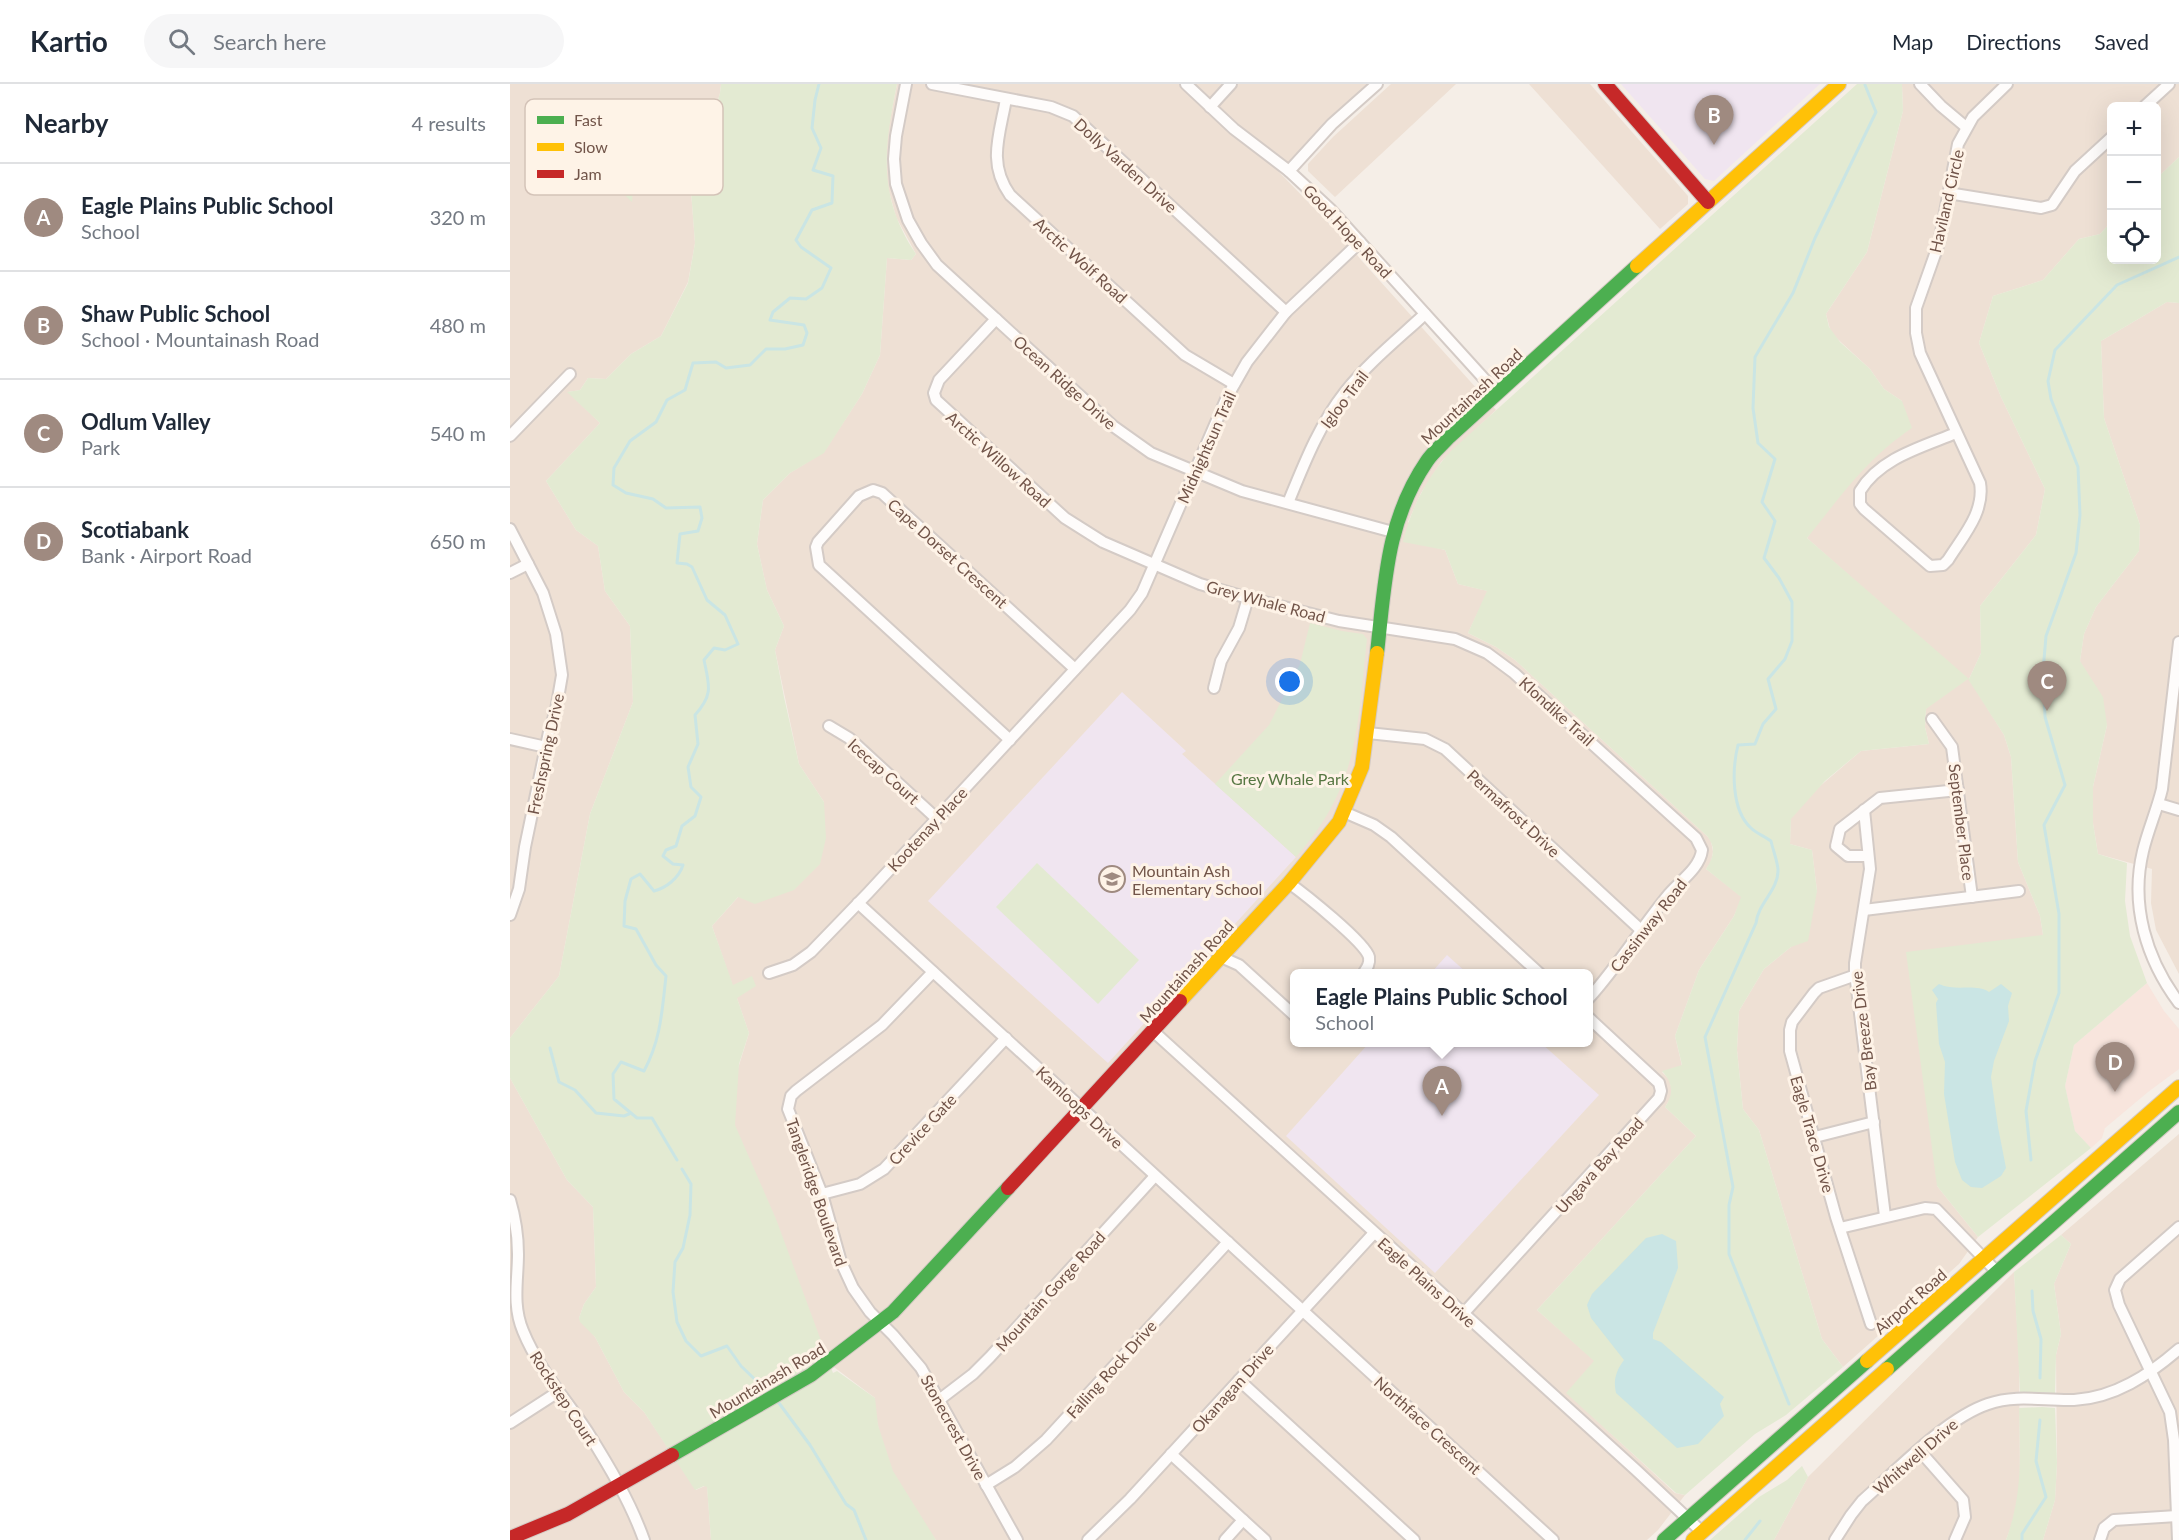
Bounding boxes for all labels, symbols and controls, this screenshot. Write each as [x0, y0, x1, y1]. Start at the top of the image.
search box [144, 14, 564, 68]
text: Kartio [30, 24, 108, 58]
icon: search [165, 25, 198, 58]
text: Search here [213, 28, 326, 55]
text: Map [1892, 29, 1933, 54]
text: Directions [1966, 29, 2061, 54]
text: Saved [2094, 29, 2149, 54]
pin: B [1694, 95, 1734, 145]
legend [525, 99, 723, 195]
map controls [2107, 102, 2161, 264]
button: + [2107, 102, 2161, 156]
text: Nearby [24, 107, 109, 139]
text: Fast [574, 110, 603, 129]
text: 4 results [411, 111, 486, 135]
street label: Dolly Varden Drive [1071, 114, 1181, 216]
text: Slow [574, 137, 608, 156]
street label: Haviland Circle [1925, 147, 1967, 255]
button: − [2107, 156, 2161, 210]
text: Jam [574, 164, 602, 183]
street label: Good Hope Road [1300, 180, 1396, 282]
text: Eagle Plains Public School [81, 192, 333, 219]
text: A [37, 205, 50, 229]
text: 320 m [430, 205, 486, 229]
button: locate [2107, 210, 2161, 264]
street label: Arctic Wolf Road [1031, 213, 1131, 307]
text: School [81, 219, 140, 243]
text: Shaw Public School [81, 300, 270, 327]
text: B [37, 313, 50, 337]
text: 480 m [430, 313, 486, 337]
text: School · Mountainash Road [81, 327, 319, 351]
street label: Ocean Ridge Drive [1010, 331, 1120, 433]
street label: Mountainash Road [1417, 344, 1525, 448]
street label: Igloo Trail [1316, 367, 1372, 431]
street label: Midnightsun Trail [1173, 388, 1239, 506]
street label: Arctic Willow Road [943, 407, 1055, 511]
text: Odlum Valley [81, 408, 211, 435]
text: C [37, 421, 50, 445]
text: 540 m [430, 421, 486, 445]
text: Park [81, 435, 120, 459]
street label: Cape Dorset Crescent [884, 494, 1012, 612]
text: Scotiabank [81, 516, 189, 543]
text: D [36, 529, 51, 553]
text: 650 m [430, 529, 486, 553]
text: Bank · Airport Road [81, 543, 252, 567]
street label: Grey Whale Road [1205, 576, 1327, 626]
pin: C [2028, 662, 2066, 711]
your location [1275, 667, 1304, 696]
street label: Klondike Trail [1516, 673, 1598, 749]
street label: Freshspring Drive [523, 692, 567, 816]
street label: Icecap Court [845, 734, 924, 808]
street label: September Place [1945, 763, 1979, 881]
street label: Permafrost Drive [1464, 765, 1564, 861]
park label: Grey Whale Park [1231, 769, 1350, 788]
street label: Kootenay Place [883, 783, 971, 875]
place label: Mountain Ash Elementary School [1132, 861, 1262, 898]
school or university icon: Mountain Ash Elementary School [1097, 864, 1127, 894]
street label: Cassinway Road [1606, 875, 1690, 975]
street label: Mountainash Road [1135, 916, 1237, 1026]
popup [1290, 969, 1593, 1047]
street label: Bay Breeze Drive [1846, 970, 1880, 1092]
text: Eagle Plains Public School [1315, 983, 1568, 1010]
text: School [1315, 1010, 1374, 1034]
pin: D [2096, 1042, 2134, 1092]
street label: Kamloops Drive [1033, 1062, 1127, 1152]
pin: A [1422, 1066, 1462, 1116]
street label: Eagle Trace Drive [1787, 1073, 1839, 1195]
street label: Crevice Gate [884, 1090, 960, 1168]
street label: Ungava Bay Road [1551, 1113, 1647, 1217]
street label: Tangleridge Boulevard [783, 1116, 851, 1268]
street label: Mountain Gorge Road [991, 1227, 1109, 1355]
street label: Eagle Plains Drive [1374, 1233, 1480, 1331]
street label: Airport Road [1870, 1264, 1950, 1338]
street label: Falling Rock Drive [1062, 1316, 1160, 1422]
street label: Mountainash Road [706, 1338, 828, 1422]
street label: Okanagan Drive [1187, 1340, 1277, 1436]
street label: Rockstep Court [526, 1347, 602, 1449]
street label: Stonecrest Drive [917, 1371, 991, 1483]
street label: Northface Crescent [1371, 1372, 1485, 1478]
street label: Whitwell Drive [1869, 1414, 1961, 1498]

